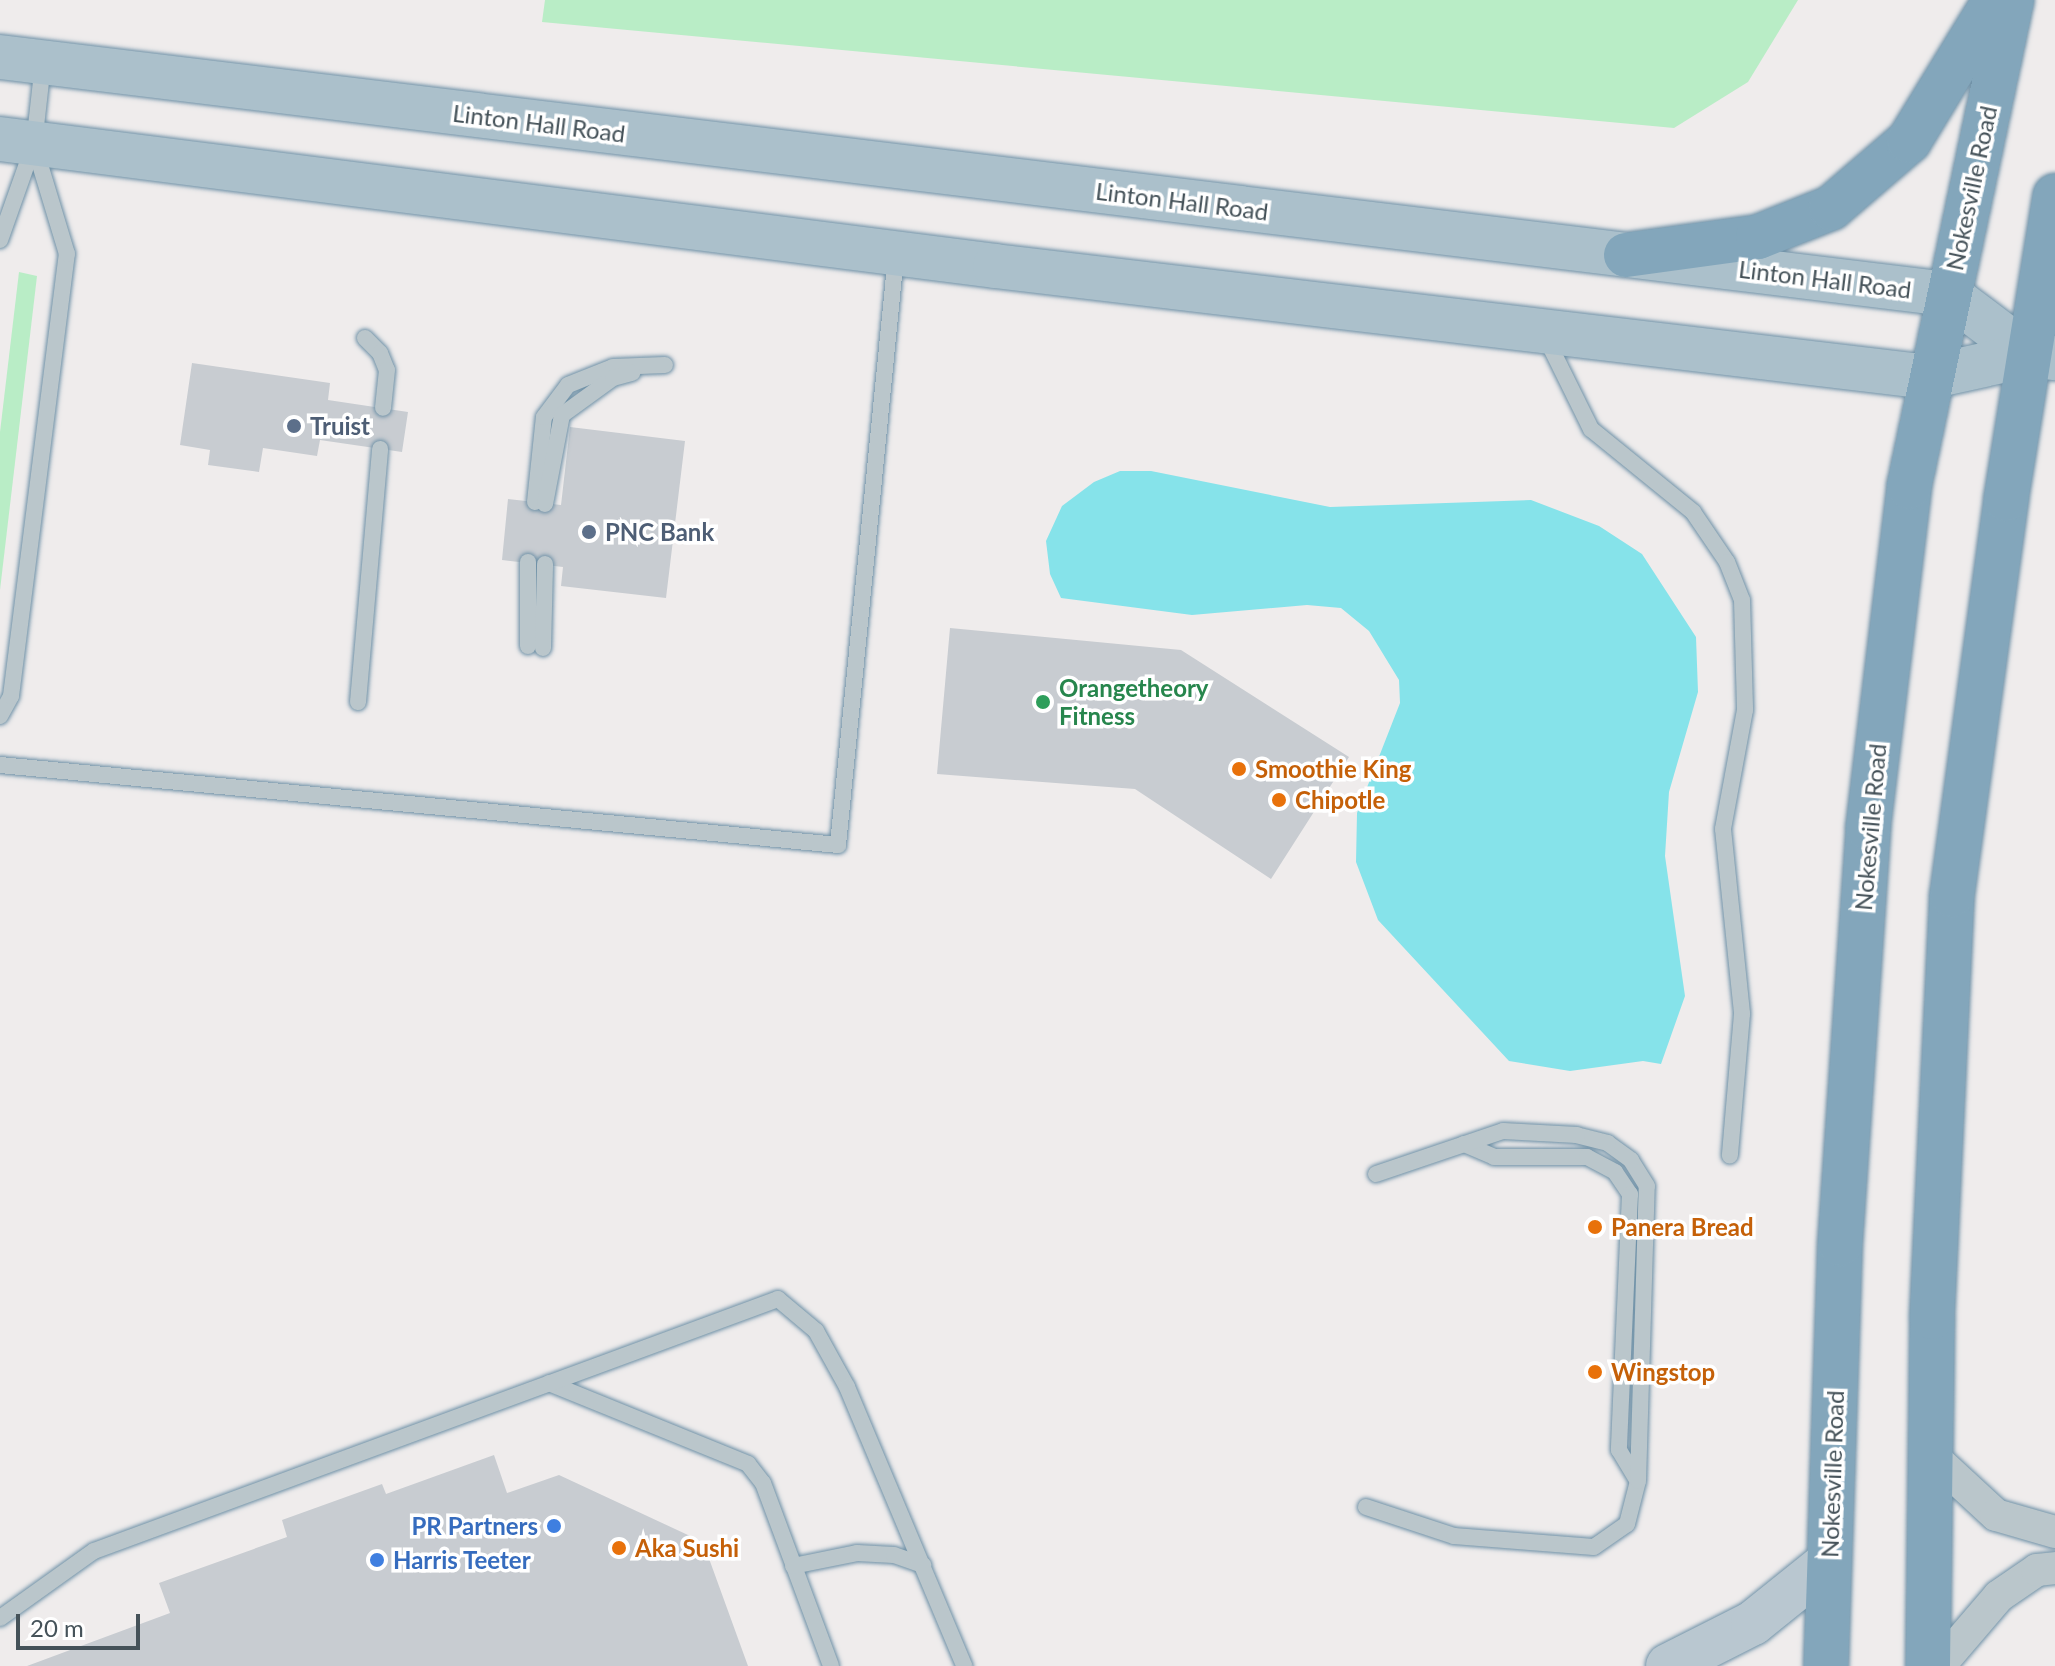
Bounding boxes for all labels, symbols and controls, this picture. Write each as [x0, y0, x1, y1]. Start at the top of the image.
street label: Linton Hall Road [451, 98, 627, 148]
street label: Nokesville Road [1940, 103, 2002, 273]
street label: Linton Hall Road [1094, 176, 1270, 226]
street label: Linton Hall Road [1737, 254, 1913, 304]
place label: Truist [310, 412, 370, 440]
marker: Truist [285, 417, 303, 435]
place label: PNC Bank [605, 518, 714, 546]
marker: PNC Bank [580, 523, 598, 541]
place label: Orangetheory Fitness [1059, 674, 1209, 730]
marker: Orangetheory Fitness [1034, 693, 1052, 711]
street label: Nokesville Road [1848, 742, 1892, 912]
place label: Smoothie King [1255, 755, 1411, 783]
marker: Smoothie King [1230, 760, 1248, 778]
place label: Chipotle [1295, 786, 1385, 814]
marker: Chipotle [1270, 791, 1288, 809]
place label: Panera Bread [1611, 1213, 1754, 1241]
marker: Panera Bread [1586, 1218, 1604, 1236]
place label: Wingstop [1611, 1358, 1715, 1386]
marker: Wingstop [1586, 1363, 1604, 1381]
street label: Nokesville Road [1815, 1390, 1849, 1558]
place label: PR Partners [412, 1512, 538, 1540]
marker: PR Partners [545, 1517, 563, 1535]
place label: Aka Sushi [635, 1534, 739, 1562]
marker: Aka Sushi [610, 1539, 628, 1557]
place label: Harris Teeter [393, 1546, 531, 1574]
marker: Harris Teeter [368, 1551, 386, 1569]
scale bar [20, 1598, 144, 1648]
text: 20 m [30, 1613, 84, 1642]

